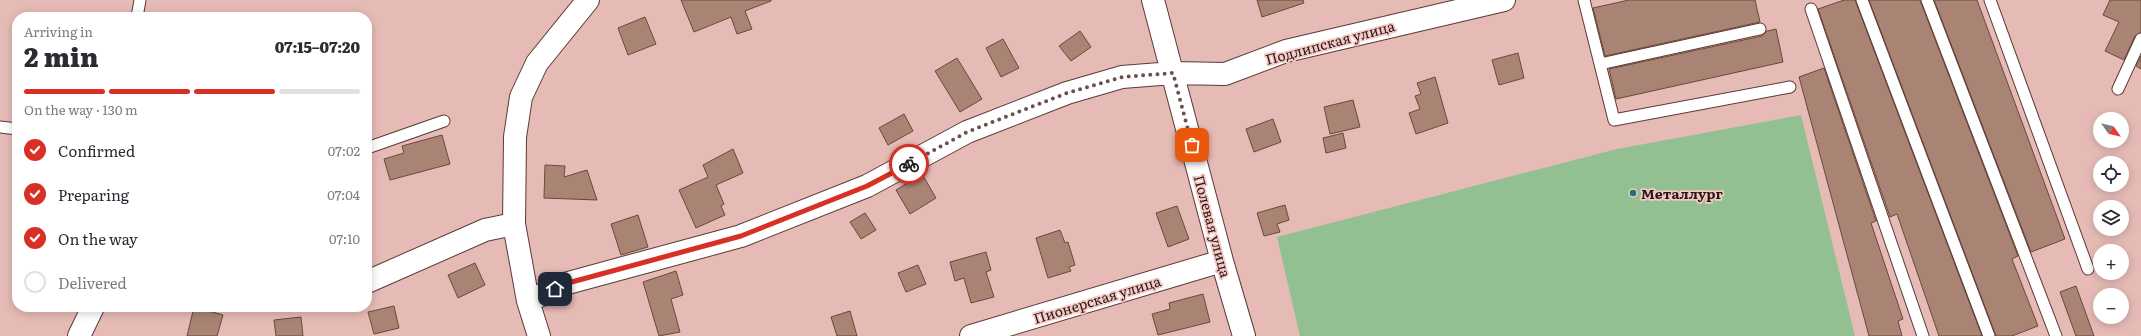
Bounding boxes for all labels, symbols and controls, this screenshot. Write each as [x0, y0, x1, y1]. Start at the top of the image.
street label: Подлипская улица [1263, 15, 1397, 69]
text: Arriving in [24, 22, 93, 41]
text: 07:15–07:20 [275, 35, 360, 58]
text: 2 min [24, 36, 99, 75]
text: On the way · 130 m [24, 100, 138, 119]
north arrow [2093, 112, 2129, 148]
map controls [2093, 112, 2129, 324]
pin [1175, 128, 1209, 162]
icon: bag [1181, 134, 1203, 156]
icon: check [24, 139, 46, 161]
text: Confirmed [58, 139, 135, 162]
text: 07:02 [328, 141, 360, 160]
courier [889, 144, 929, 184]
icon: bike [898, 153, 920, 175]
button: locate [2093, 156, 2129, 192]
street label: Полевая улица [1190, 172, 1236, 280]
icon: check [24, 183, 46, 205]
text: Preparing [58, 183, 129, 206]
place label: Металлург [1641, 183, 1723, 203]
text: 07:04 [327, 185, 360, 204]
marker: Металлург [1628, 188, 1638, 198]
button: layers [2093, 200, 2129, 236]
icon: check [24, 227, 46, 249]
text: On the way [58, 227, 138, 250]
text: 07:10 [329, 229, 360, 248]
button: + [2093, 244, 2129, 280]
street label: Пионерская улица [1031, 270, 1164, 328]
text: Delivered [58, 271, 127, 294]
pin [538, 272, 572, 306]
icon: home [544, 278, 566, 300]
button: − [2093, 288, 2129, 324]

